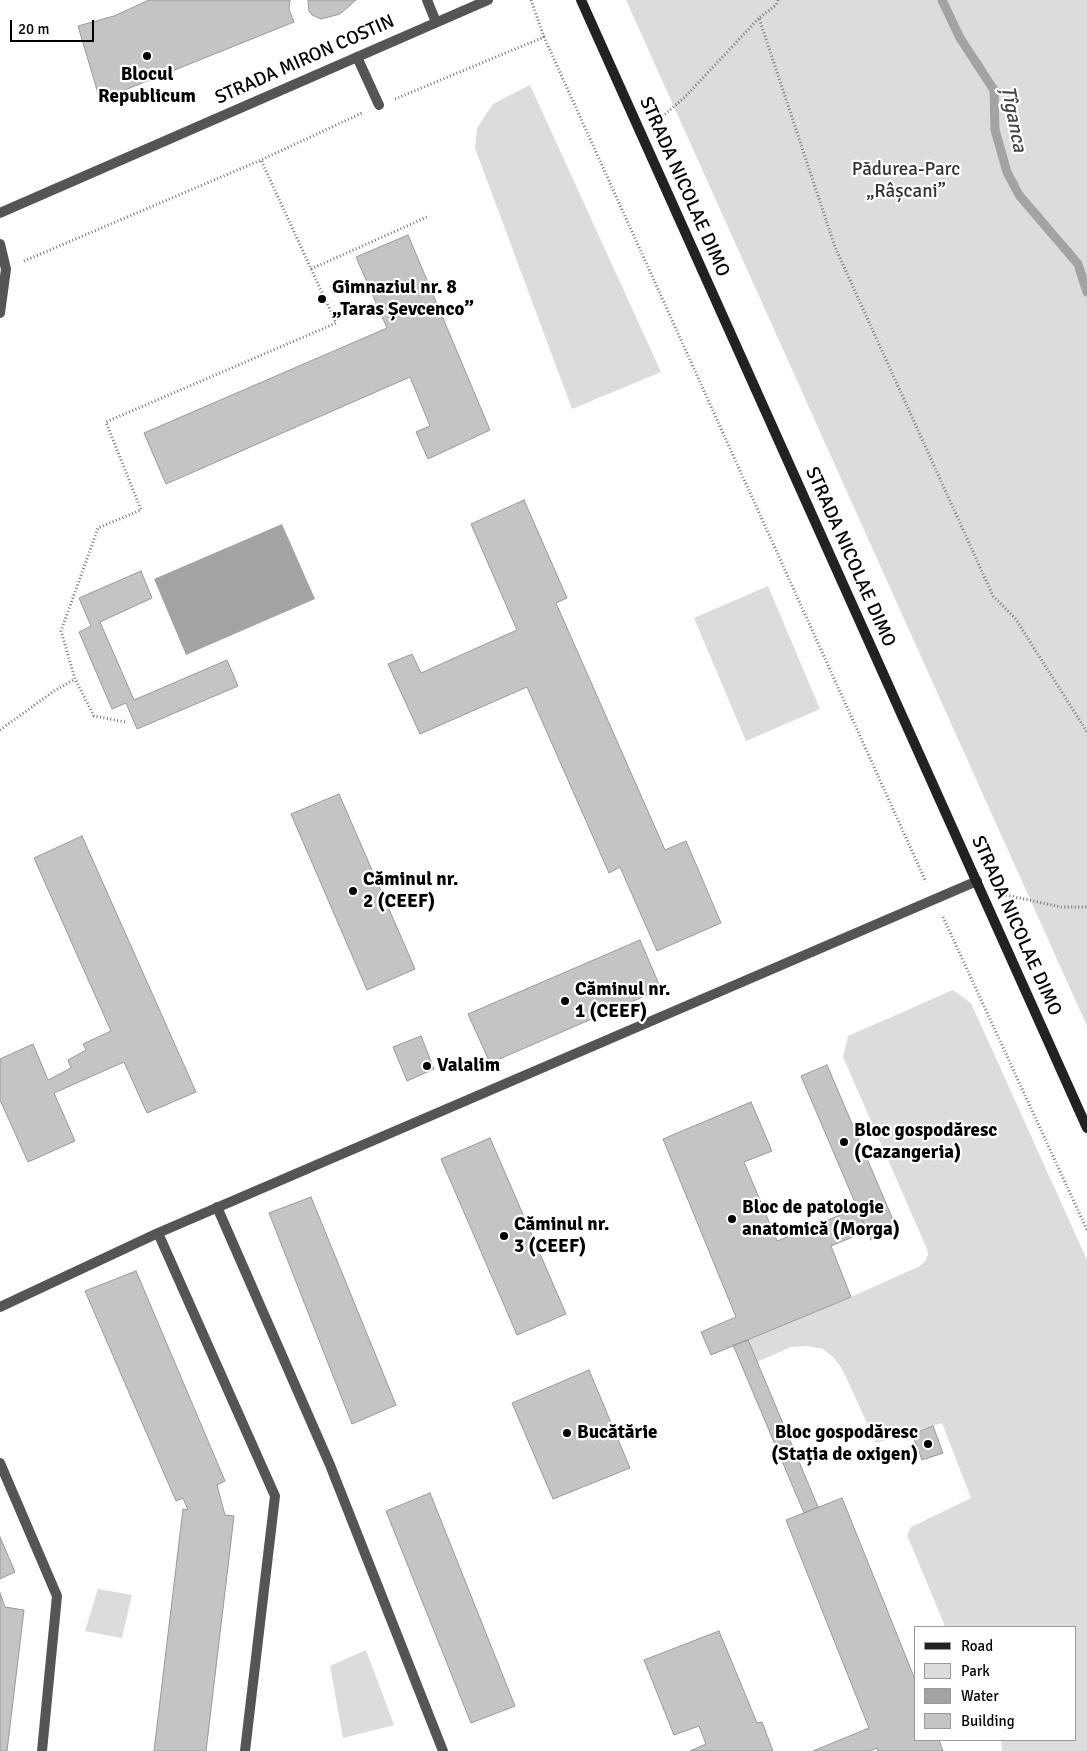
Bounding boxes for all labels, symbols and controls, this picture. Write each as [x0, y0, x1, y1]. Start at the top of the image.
scale bar [12, 10, 96, 42]
street label: STRADA MIRON COSTIN [212, 10, 398, 110]
text: 20 m [18, 20, 49, 38]
marker: Blocul Republicum [141, 50, 153, 62]
place label: Blocul Republicum [98, 64, 196, 108]
water label: Țîganca [995, 84, 1031, 154]
street label: STRADA NICOLAE DIMO [634, 93, 734, 281]
park label: Pădurea-Parc „Râșcani” [852, 159, 960, 203]
place label: Gimnaziul nr. 8 „Taras Șevcenco” [332, 277, 474, 321]
marker: Gimnaziul nr. 8 „Taras Șevcenco” [316, 293, 328, 305]
street label: STRADA NICOLAE DIMO [800, 463, 900, 651]
street label: STRADA NICOLAE DIMO [966, 832, 1066, 1020]
place label: Căminul nr. 2 (CEEF) [363, 869, 458, 913]
marker: Căminul nr. 2 (CEEF) [347, 885, 359, 897]
place label: Căminul nr. 1 (CEEF) [575, 979, 670, 1023]
marker: Căminul nr. 1 (CEEF) [559, 995, 571, 1007]
place label: Valalim [437, 1055, 500, 1077]
marker: Valalim [421, 1060, 433, 1072]
place label: Bloc gospodăresc (Cazangeria) [854, 1120, 997, 1164]
marker: Bloc gospodăresc (Cazangeria) [838, 1136, 850, 1148]
place label: Bloc de patologie anatomică (Morga) [742, 1197, 900, 1241]
marker: Bloc de patologie anatomică (Morga) [726, 1213, 738, 1225]
place label: Căminul nr. 3 (CEEF) [514, 1214, 609, 1258]
marker: Căminul nr. 3 (CEEF) [498, 1230, 510, 1242]
place label: Bucătărie [577, 1422, 658, 1444]
place label: Bloc gospodăresc (Stația de oxigen) [771, 1422, 918, 1466]
marker: Bucătărie [561, 1427, 573, 1439]
marker: Bloc gospodăresc (Stația de oxigen) [922, 1438, 934, 1450]
legend [914, 1626, 1077, 1741]
text: Road [961, 1637, 993, 1655]
text: Park [961, 1662, 990, 1680]
text: Water [961, 1687, 999, 1705]
text: Building [961, 1712, 1015, 1730]

